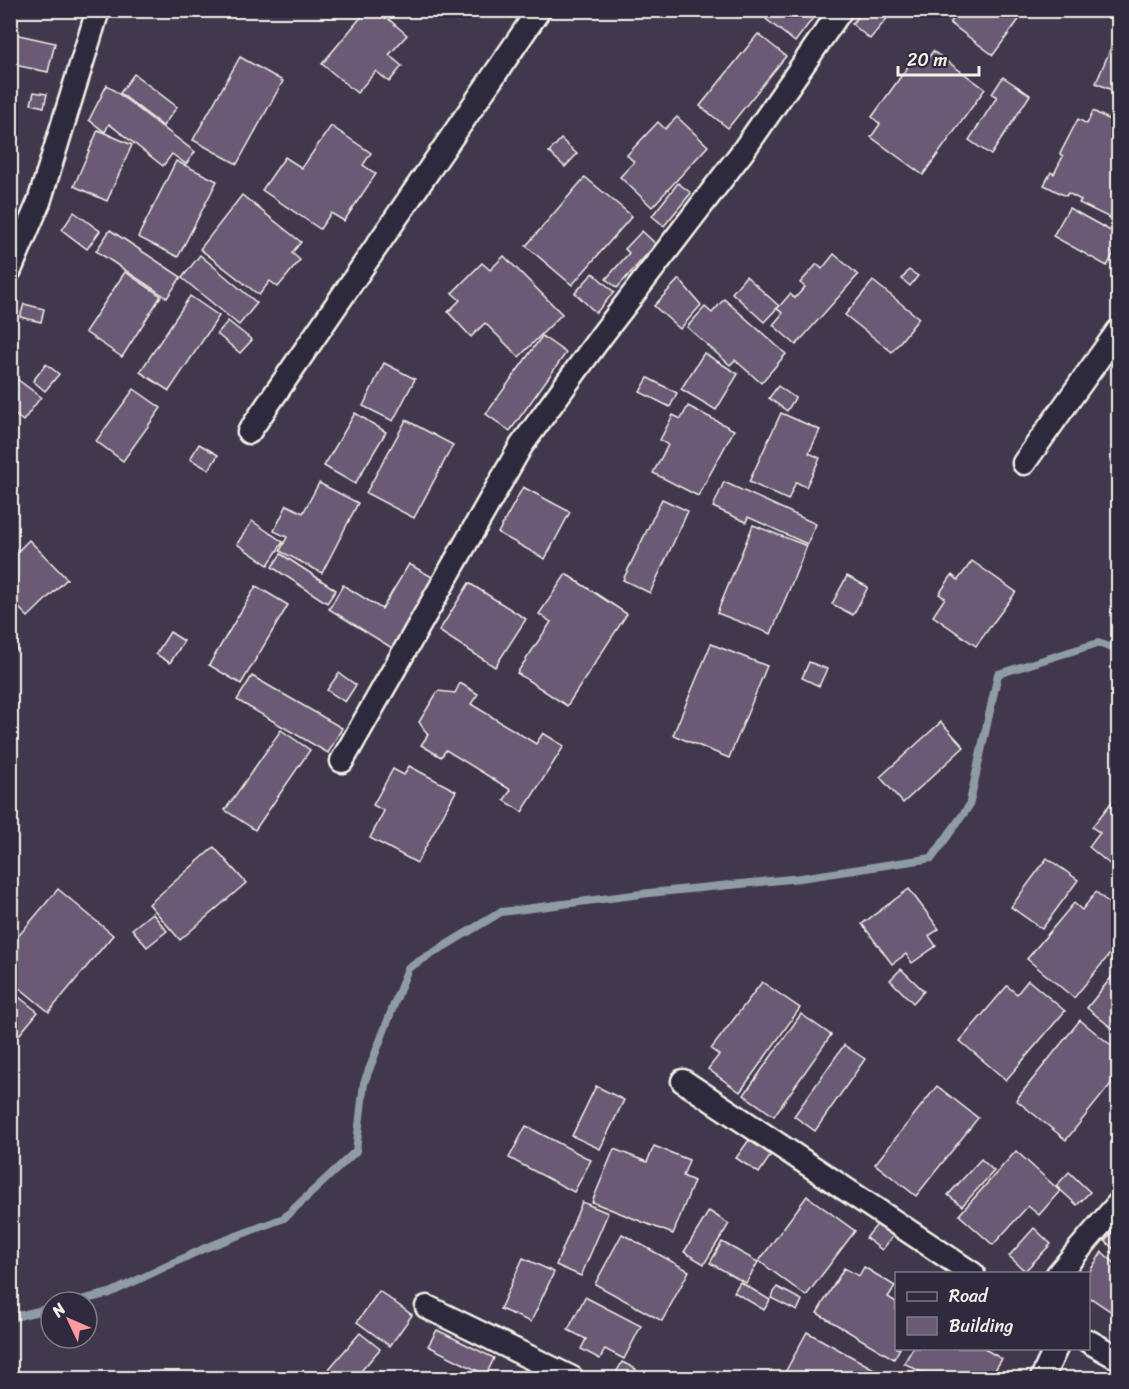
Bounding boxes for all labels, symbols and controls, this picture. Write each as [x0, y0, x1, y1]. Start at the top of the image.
scale bar [898, 39, 979, 77]
text: 20 m [907, 44, 947, 76]
legend [895, 1272, 1090, 1350]
text: Road [949, 1280, 989, 1312]
north arrow [39, 1290, 99, 1350]
text: N [44, 1295, 73, 1325]
text: Building [949, 1310, 1013, 1342]

